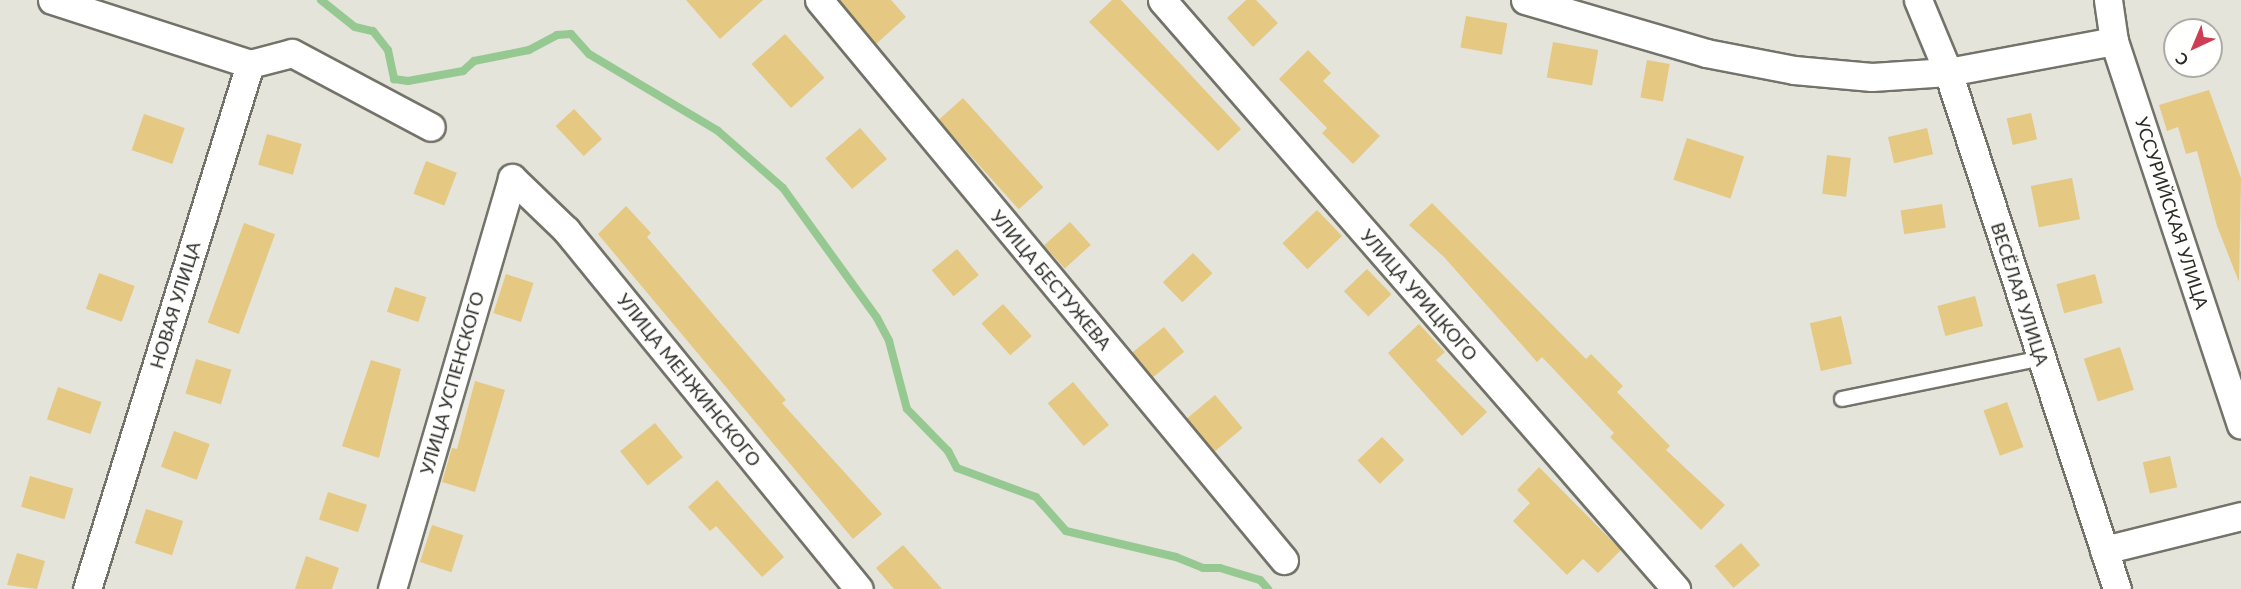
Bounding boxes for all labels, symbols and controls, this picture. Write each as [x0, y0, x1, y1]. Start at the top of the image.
north arrow [2163, 18, 2223, 78]
text: С [2171, 49, 2192, 70]
street label: УССУРИЙСКАЯ УЛИЦА [2131, 114, 2213, 312]
street label: УЛИЦА БЕСТУЖЕВА [986, 206, 1116, 354]
street label: ВЕСЁЛАЯ УЛИЦА [1987, 220, 2053, 368]
street label: УЛИЦА УРИЦКОГО [1356, 225, 1482, 365]
street label: НОВАЯ УЛИЦА [145, 239, 205, 371]
street label: УЛИЦА УСПЕНСКОГО [416, 289, 488, 477]
street label: УЛИЦА МЕНЖИНСКОГО [613, 289, 765, 471]

